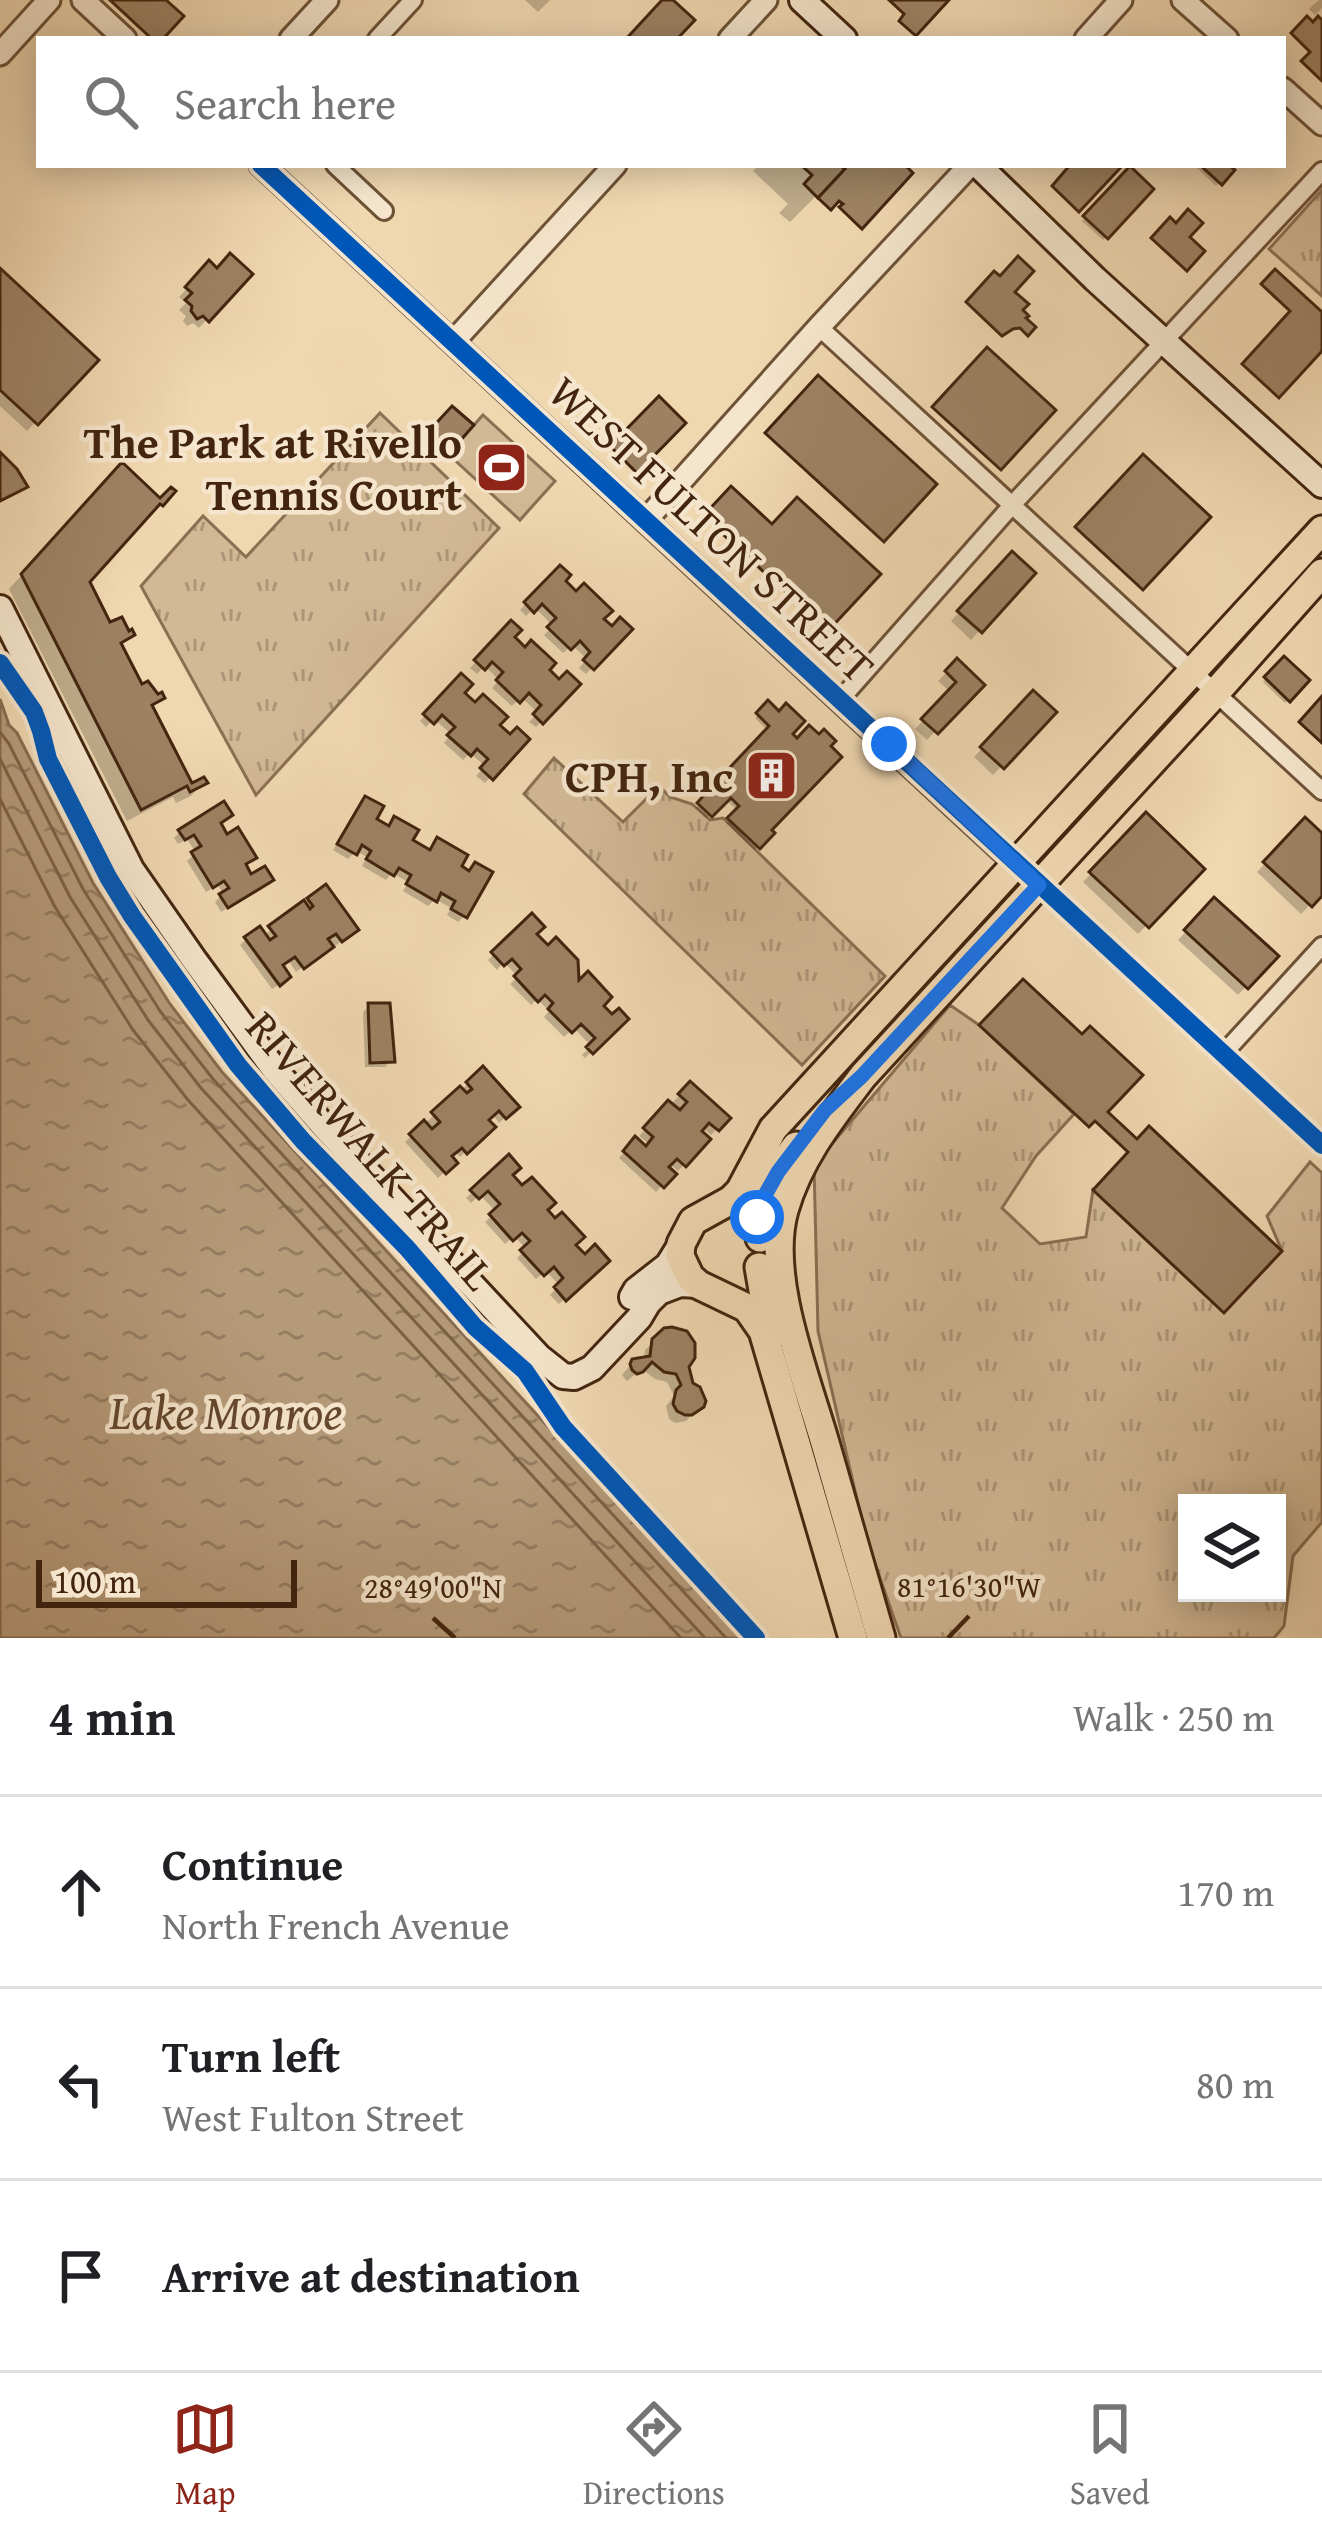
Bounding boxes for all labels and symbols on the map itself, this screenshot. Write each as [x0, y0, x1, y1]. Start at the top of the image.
street label: WEST FULTON STREET [535, 360, 890, 697]
place label: The Park at Rivello Tennis Court [84, 409, 462, 526]
sports icon: The Park at Rivello Tennis Court [473, 440, 529, 496]
route end [862, 717, 916, 771]
place label: CPH, Inc [565, 743, 733, 808]
building icon: CPH, Inc [744, 748, 800, 804]
street label: RIVERWALK TRAIL [232, 996, 511, 1304]
route start [730, 1190, 784, 1244]
water label: Lake Monroe [108, 1376, 343, 1447]
scale bar [36, 1554, 297, 1607]
text: 81°16'30"W [897, 1564, 1041, 1608]
text: 28°49'00"N [364, 1565, 502, 1609]

